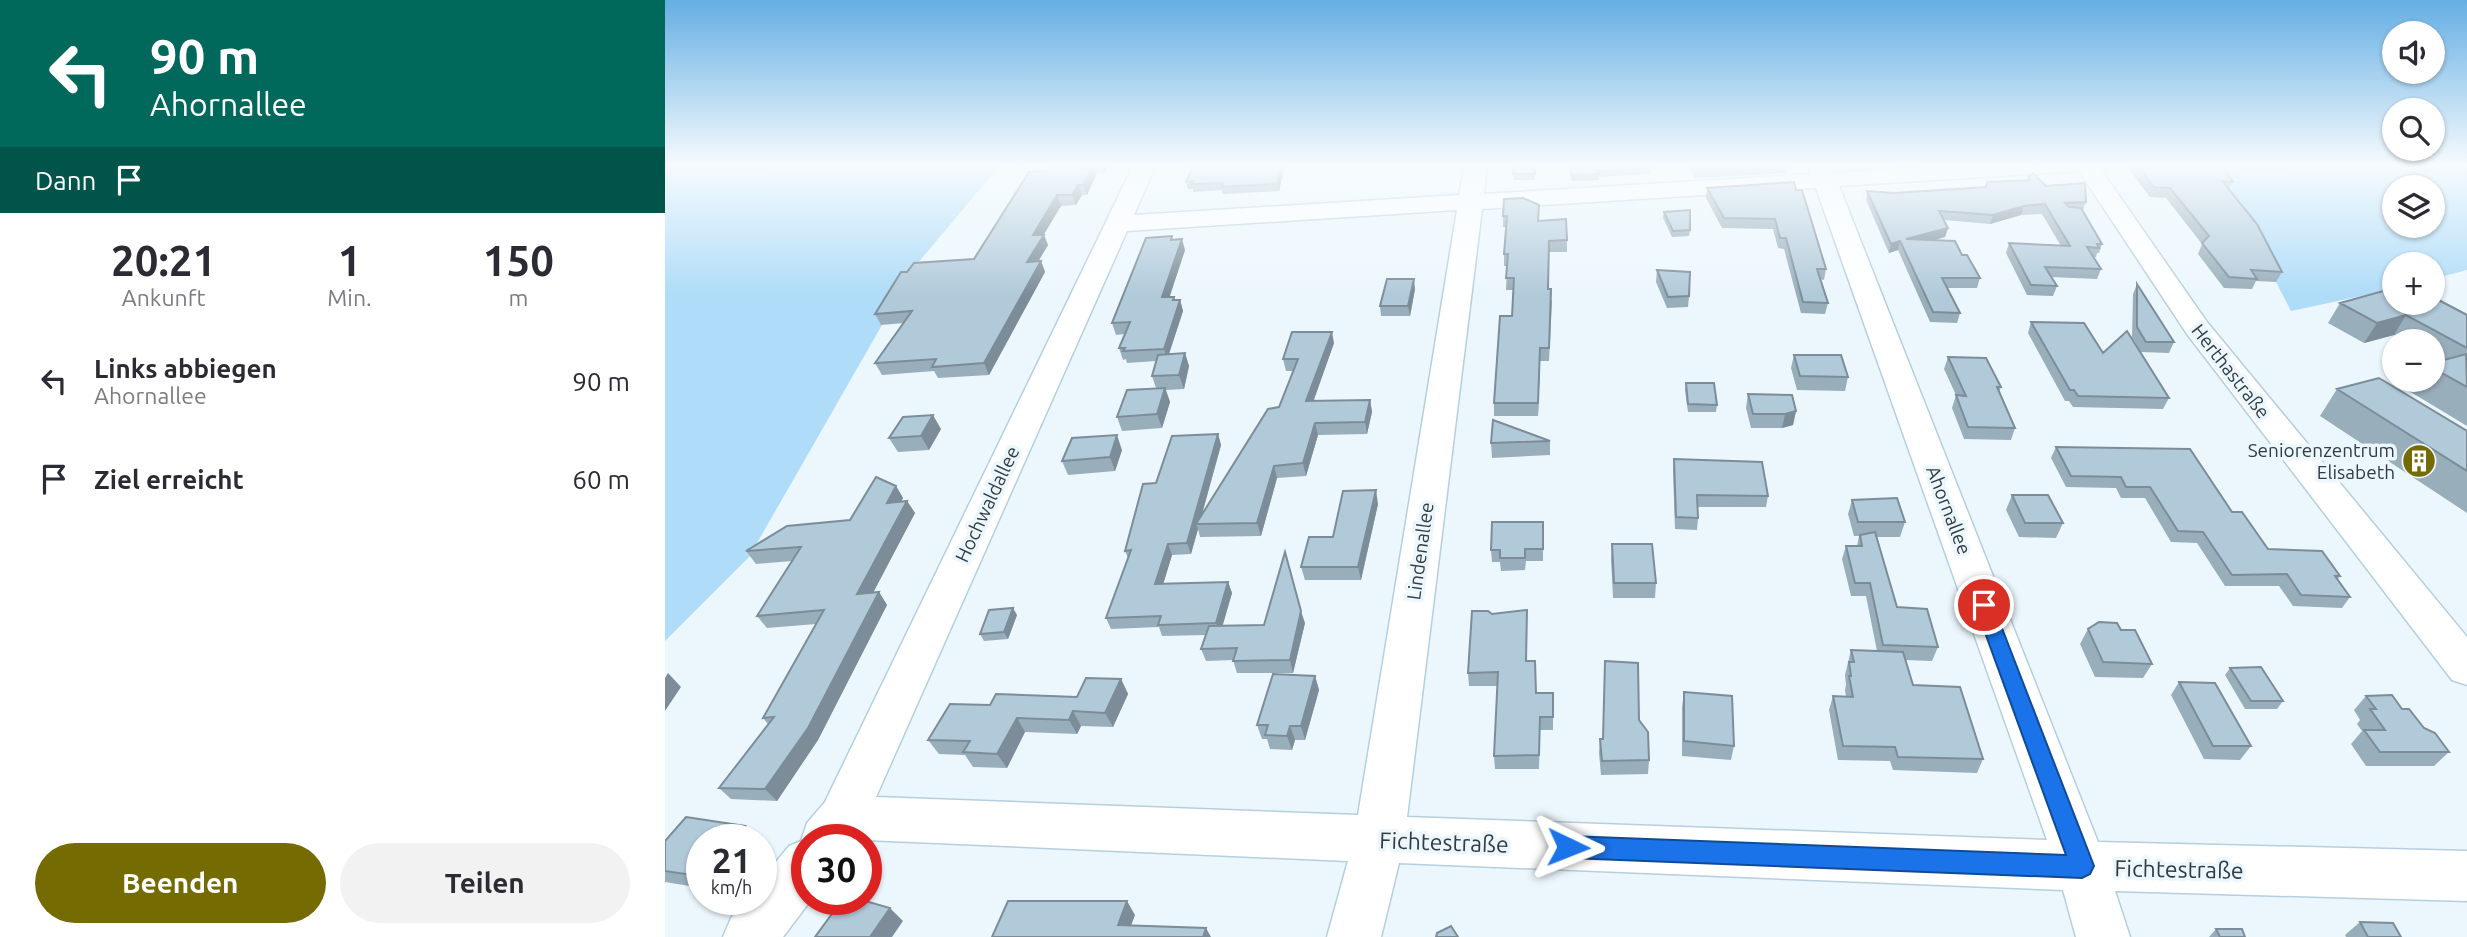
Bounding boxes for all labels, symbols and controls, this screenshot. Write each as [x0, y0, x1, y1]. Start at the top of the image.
map controls [2382, 21, 2445, 392]
button: sound [2382, 21, 2445, 84]
icon: left [35, 28, 126, 119]
text: 90 m [150, 28, 259, 83]
text: Ahornallee [150, 86, 307, 122]
button: search [2382, 98, 2445, 161]
icon: arrive [110, 161, 148, 199]
text: Dann [35, 166, 96, 195]
button: layers [2382, 175, 2445, 238]
text: 20:21 [111, 237, 216, 284]
text: 1 [338, 237, 361, 284]
text: 150 [483, 237, 554, 284]
button: + [2382, 252, 2445, 315]
text: Ankunft [122, 285, 206, 310]
text: Min. [327, 285, 372, 310]
text: m [508, 285, 528, 310]
street label: Herthastraße [2187, 319, 2275, 423]
button: − [2382, 329, 2445, 392]
text: Links abbiegen [94, 354, 277, 383]
icon: left [35, 362, 73, 400]
text: 90 m [572, 367, 630, 396]
text: Ahornallee [94, 383, 207, 408]
place label: Seniorenzentrum Elisabeth [2248, 439, 2395, 483]
building icon: Seniorenzentrum Elisabeth [2400, 442, 2438, 480]
street label: Hochwaldallee [951, 443, 1023, 565]
icon: arrive [35, 460, 73, 498]
street label: Ahornallee [1922, 463, 1976, 557]
text: Ziel erreicht [94, 465, 244, 494]
text: 60 m [572, 465, 630, 494]
street label: Lindenallee [1402, 501, 1438, 601]
pin [1954, 575, 2014, 635]
icon: arrive [1965, 586, 2003, 624]
position arrow [1531, 810, 1605, 884]
speed limit sign: 30 [791, 824, 882, 915]
street label: Fichtestraße [1379, 827, 1509, 857]
text: 21 [712, 840, 751, 880]
button: Beenden [35, 843, 326, 923]
button: Teilen [340, 843, 630, 923]
street label: Fichtestraße [2114, 855, 2244, 883]
text: km/h [711, 877, 752, 897]

